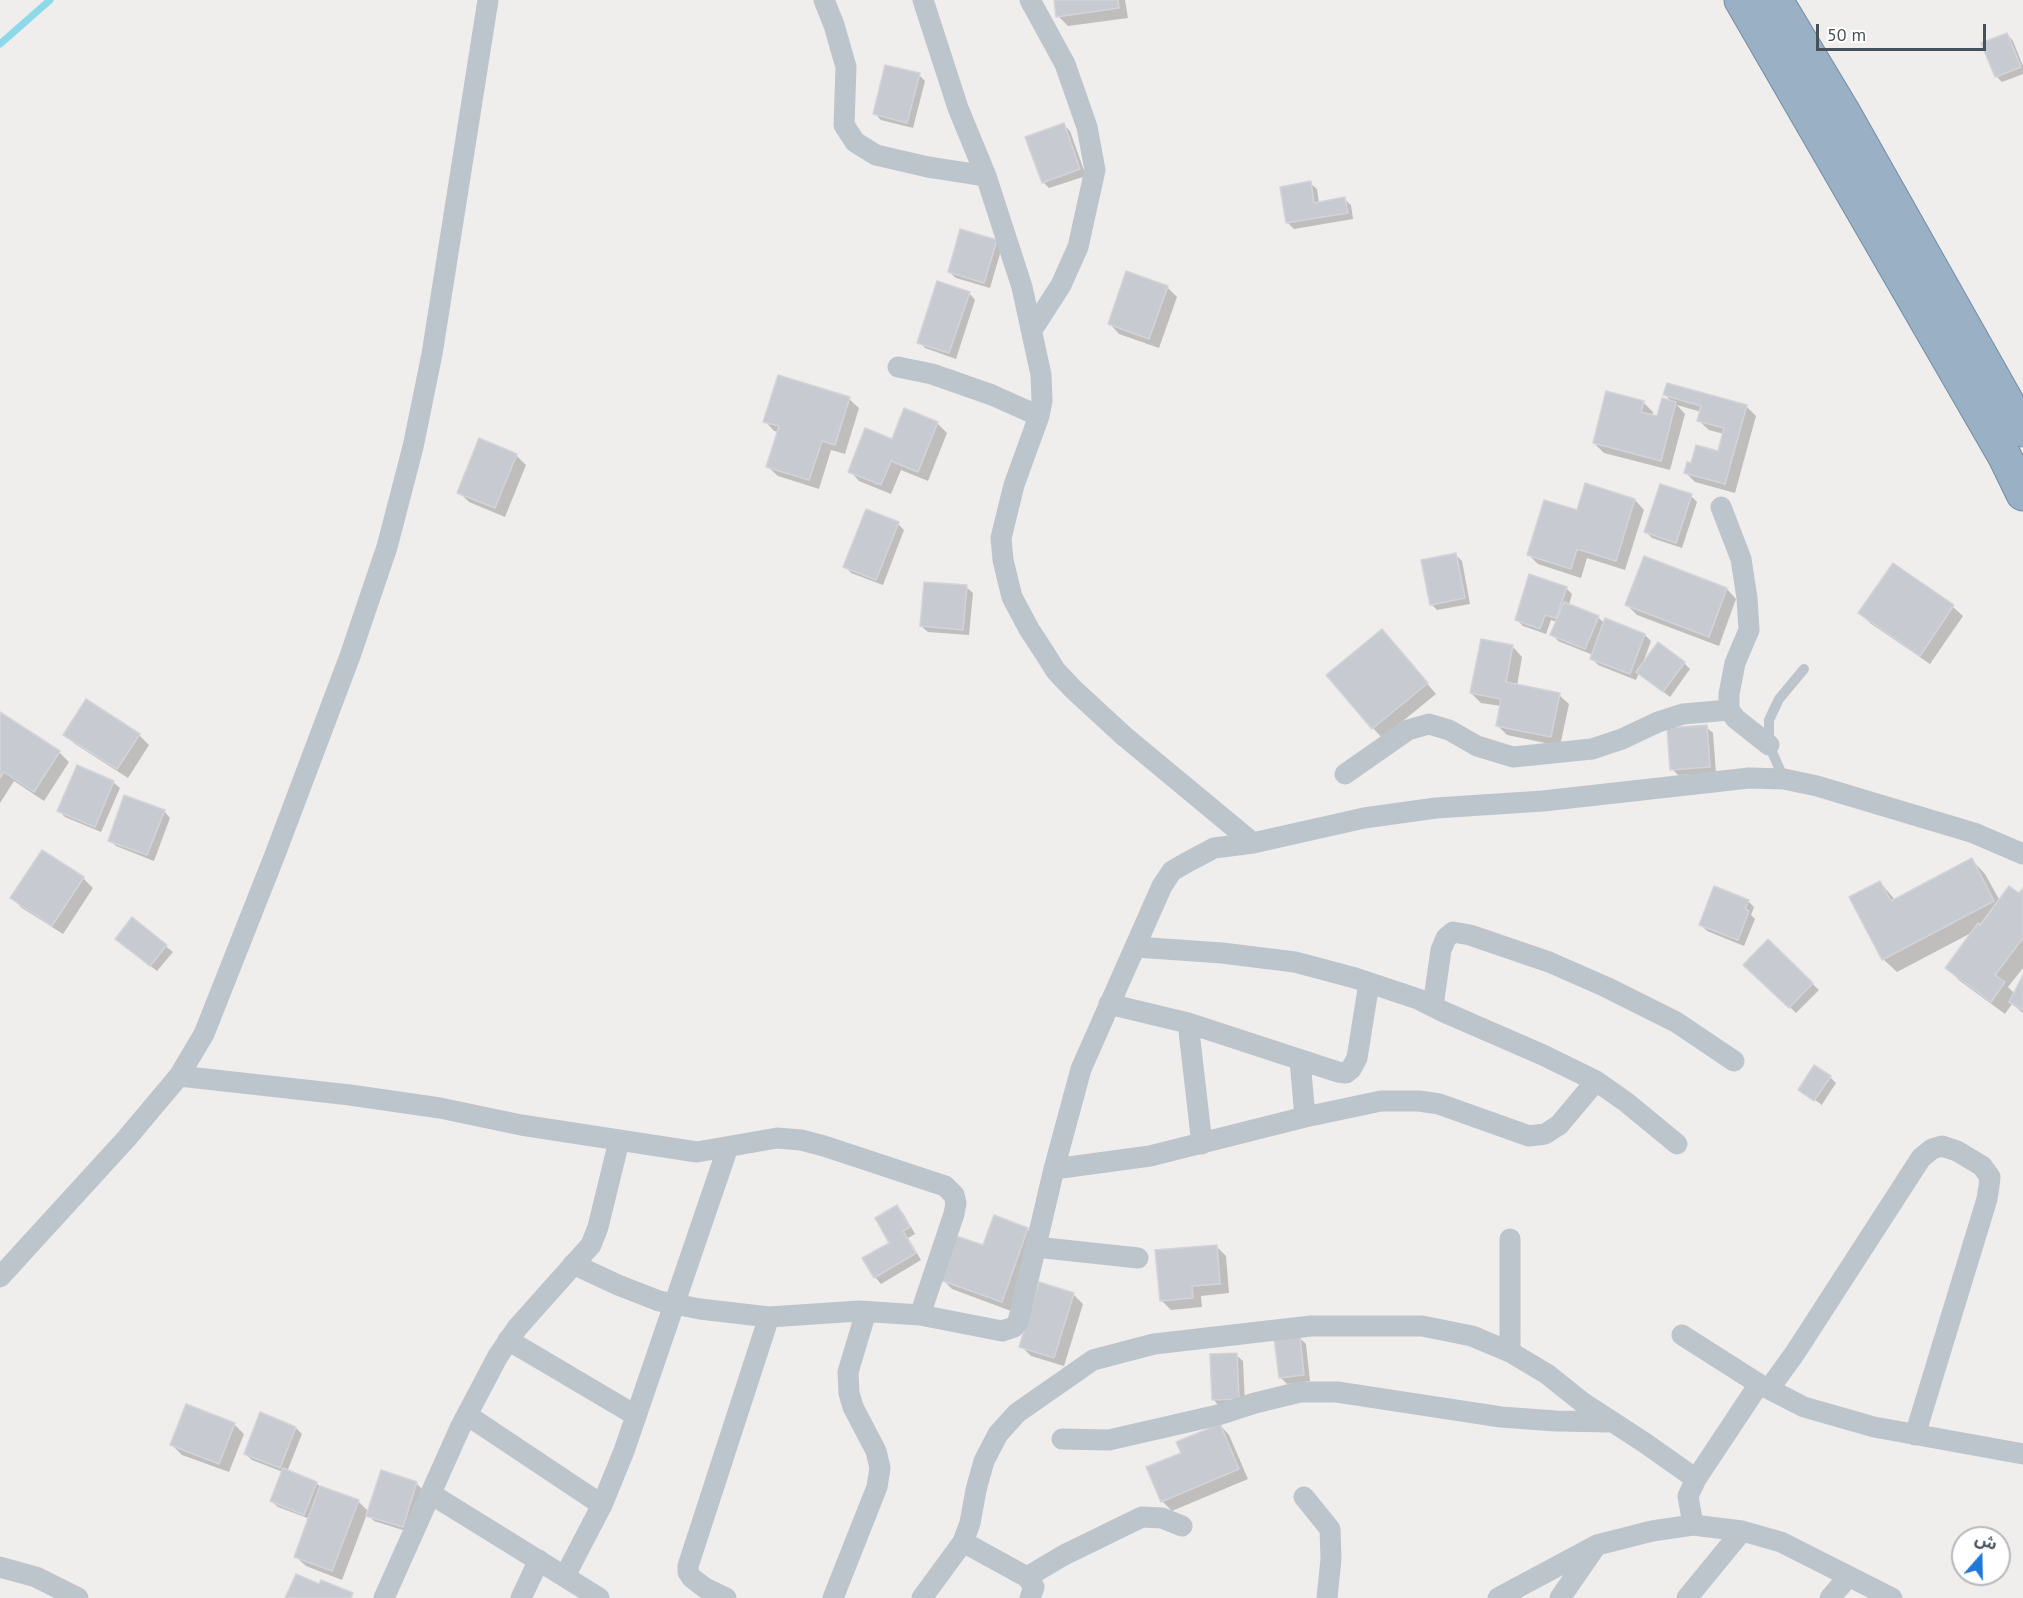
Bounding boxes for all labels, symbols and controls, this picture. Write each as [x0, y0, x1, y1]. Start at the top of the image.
scale bar [1819, 12, 1988, 50]
text: 50 m [1827, 23, 1866, 46]
north arrow [1951, 1526, 2011, 1586]
text: ش [1973, 1528, 2000, 1554]

